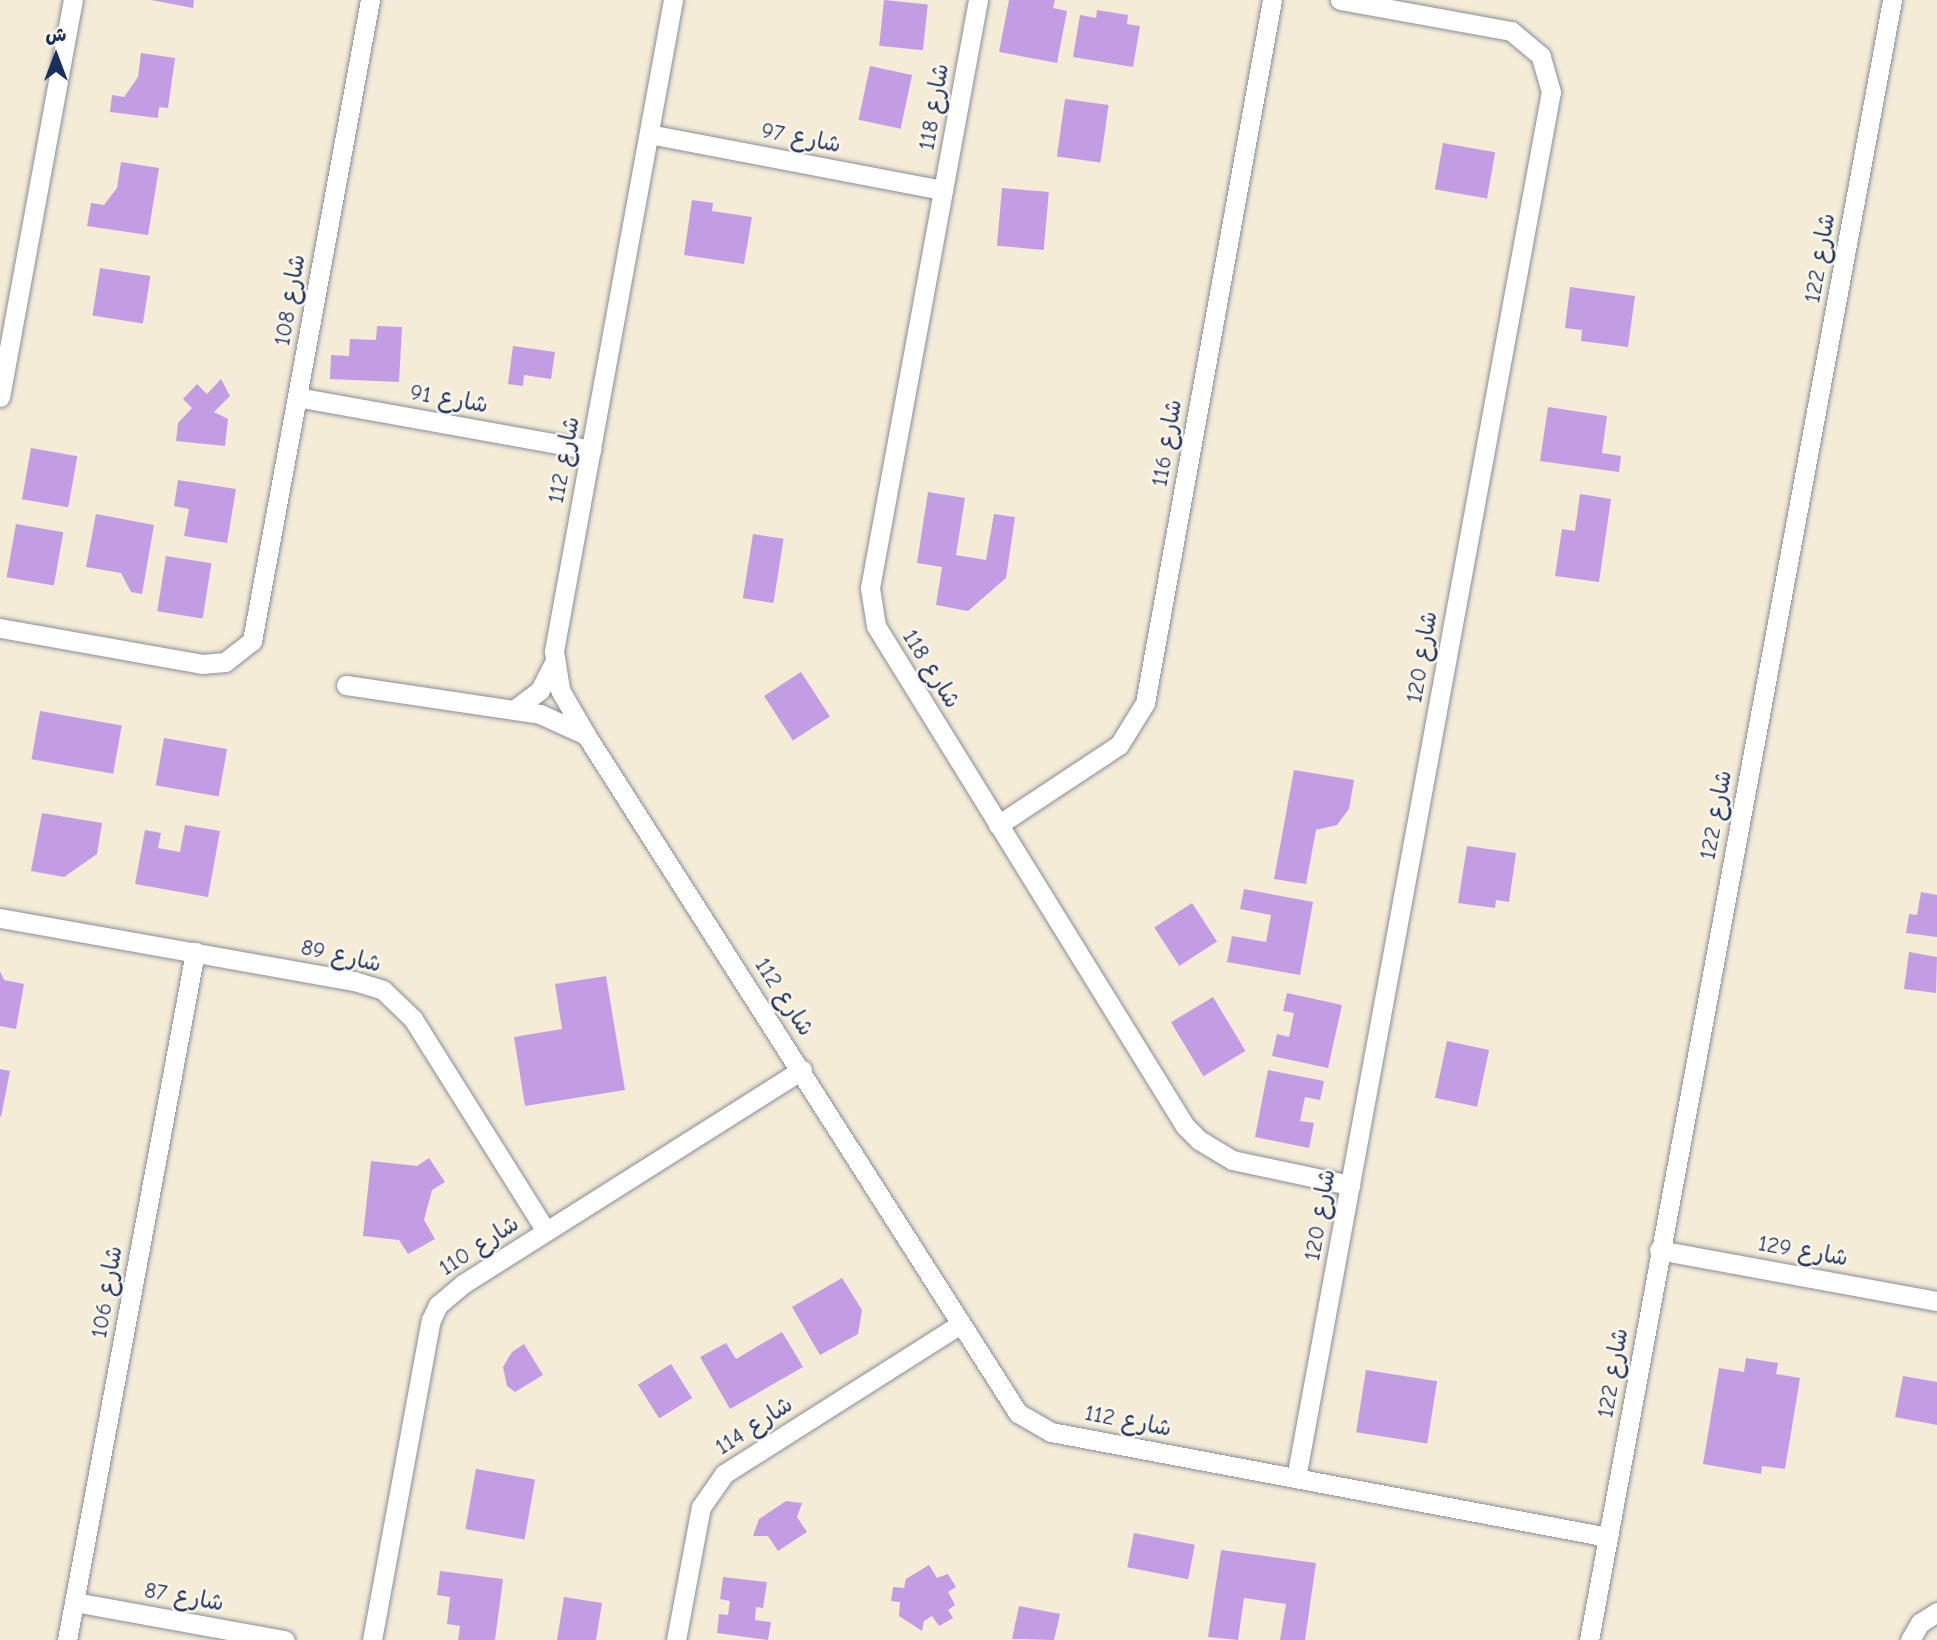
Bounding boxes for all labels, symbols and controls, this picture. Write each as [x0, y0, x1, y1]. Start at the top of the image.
north arrow [21, 21, 91, 91]
text: ش [46, 24, 66, 46]
street label: شارع 118 [913, 62, 955, 152]
street label: شارع 97 [759, 117, 843, 159]
street label: شارع 122 [1799, 211, 1841, 305]
street label: شارع 108 [268, 252, 312, 348]
street label: شارع 91 [408, 379, 490, 419]
street label: شارع 116 [1146, 397, 1188, 489]
street label: شارع 112 [542, 414, 586, 506]
street label: شارع 120 [1400, 609, 1444, 705]
street label: شارع 118 [896, 625, 966, 713]
street label: شارع 122 [1694, 768, 1738, 862]
street label: شارع 89 [298, 933, 384, 979]
street label: شارع 112 [749, 953, 819, 1041]
street label: شارع 120 [1298, 1167, 1342, 1263]
street label: شارع 110 [434, 1210, 524, 1282]
street label: شارع 129 [1756, 1230, 1850, 1272]
street label: شارع 106 [85, 1244, 129, 1340]
street label: شارع 122 [1592, 1326, 1634, 1420]
street label: شارع 114 [710, 1391, 798, 1461]
street label: شارع 112 [1082, 1399, 1174, 1443]
street label: شارع 87 [142, 1576, 226, 1618]

